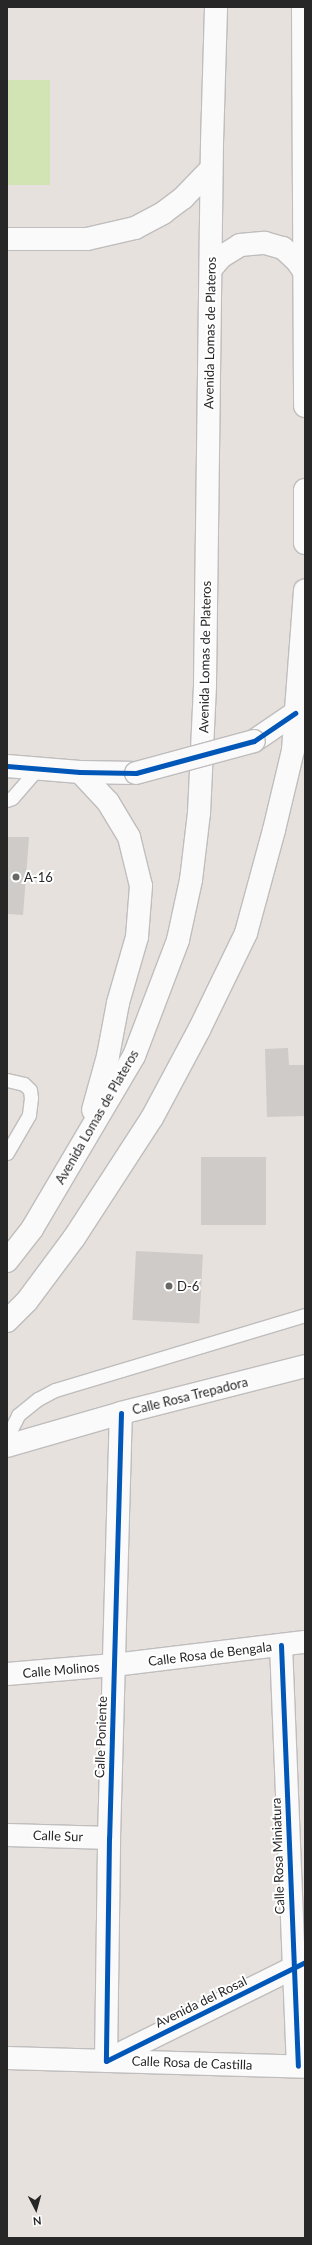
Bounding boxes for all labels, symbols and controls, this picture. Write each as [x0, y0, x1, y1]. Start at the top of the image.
street label: Avenida Lomas de Plateros [201, 257, 219, 409]
street label: Avenida Lomas de Plateros [196, 581, 214, 733]
place label: A-16 [24, 869, 53, 885]
marker: A-16 [11, 872, 21, 882]
street label: Avenida Lomas de Plateros [52, 1047, 142, 1187]
place label: D-6 [177, 1278, 199, 1294]
marker: D-6 [164, 1281, 174, 1291]
street label: Calle Rosa Trepadora [130, 1374, 250, 1418]
street label: Calle Rosa de Bengala [147, 1639, 273, 1669]
street label: Calle Molinos [22, 1659, 100, 1681]
street label: Calle Poniente [92, 1696, 110, 1778]
street label: Calle Rosa Miniatura [268, 1797, 288, 1915]
street label: Calle Sur [33, 1827, 83, 1845]
street label: Avenida del Rosal [153, 1973, 249, 2031]
street label: Calle Rosa de Castilla [131, 2053, 253, 2073]
north arrow [16, 2189, 56, 2229]
text: N [32, 2215, 42, 2228]

